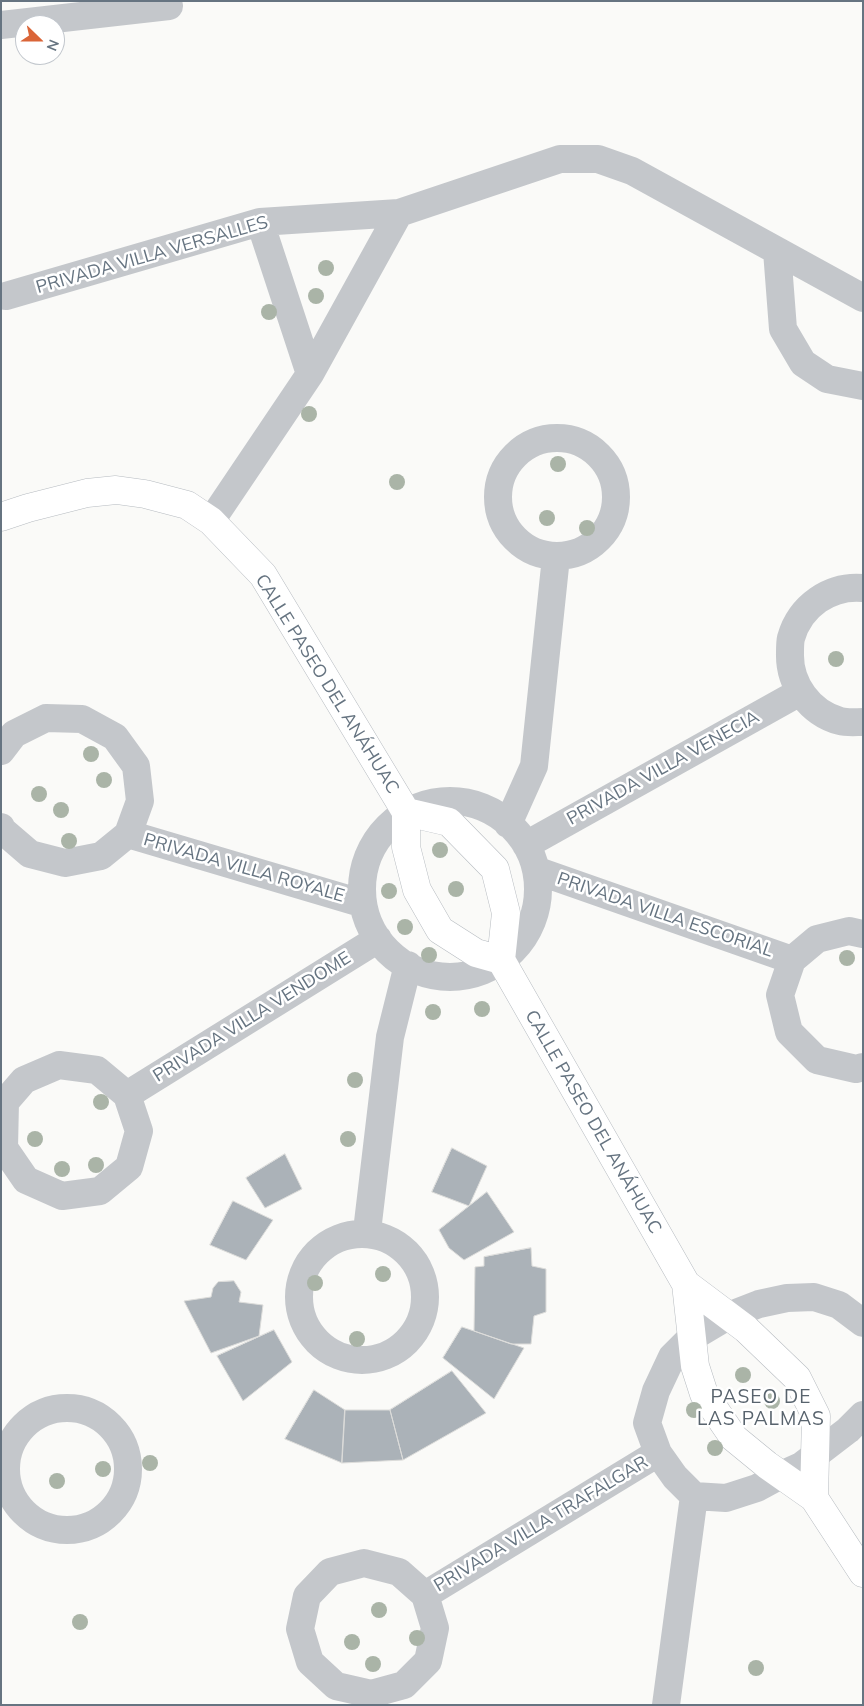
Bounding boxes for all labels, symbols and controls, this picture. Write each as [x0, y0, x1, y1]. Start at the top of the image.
north arrow [15, 15, 65, 65]
text: N [43, 37, 63, 54]
street label: PRIVADA VILLA VERSALLES [33, 211, 271, 299]
street label: CALLE PASEO DEL ANÁHUAC [250, 570, 404, 798]
street label: PRIVADA VILLA VENECIA [563, 706, 763, 830]
street label: PRIVADA VILLA ROYALE [141, 829, 347, 907]
street label: PRIVADA VILLA ESCORIAL [554, 868, 776, 962]
street label: PRIVADA VILLA VENDOME [149, 947, 355, 1087]
street label: CALLE PASEO DEL ANÁHUAC [520, 1006, 666, 1238]
district label: PASEO DE LAS PALMAS [696, 1386, 826, 1430]
street label: PRIVADA VILLA TRAFALGAR [430, 1451, 652, 1597]

